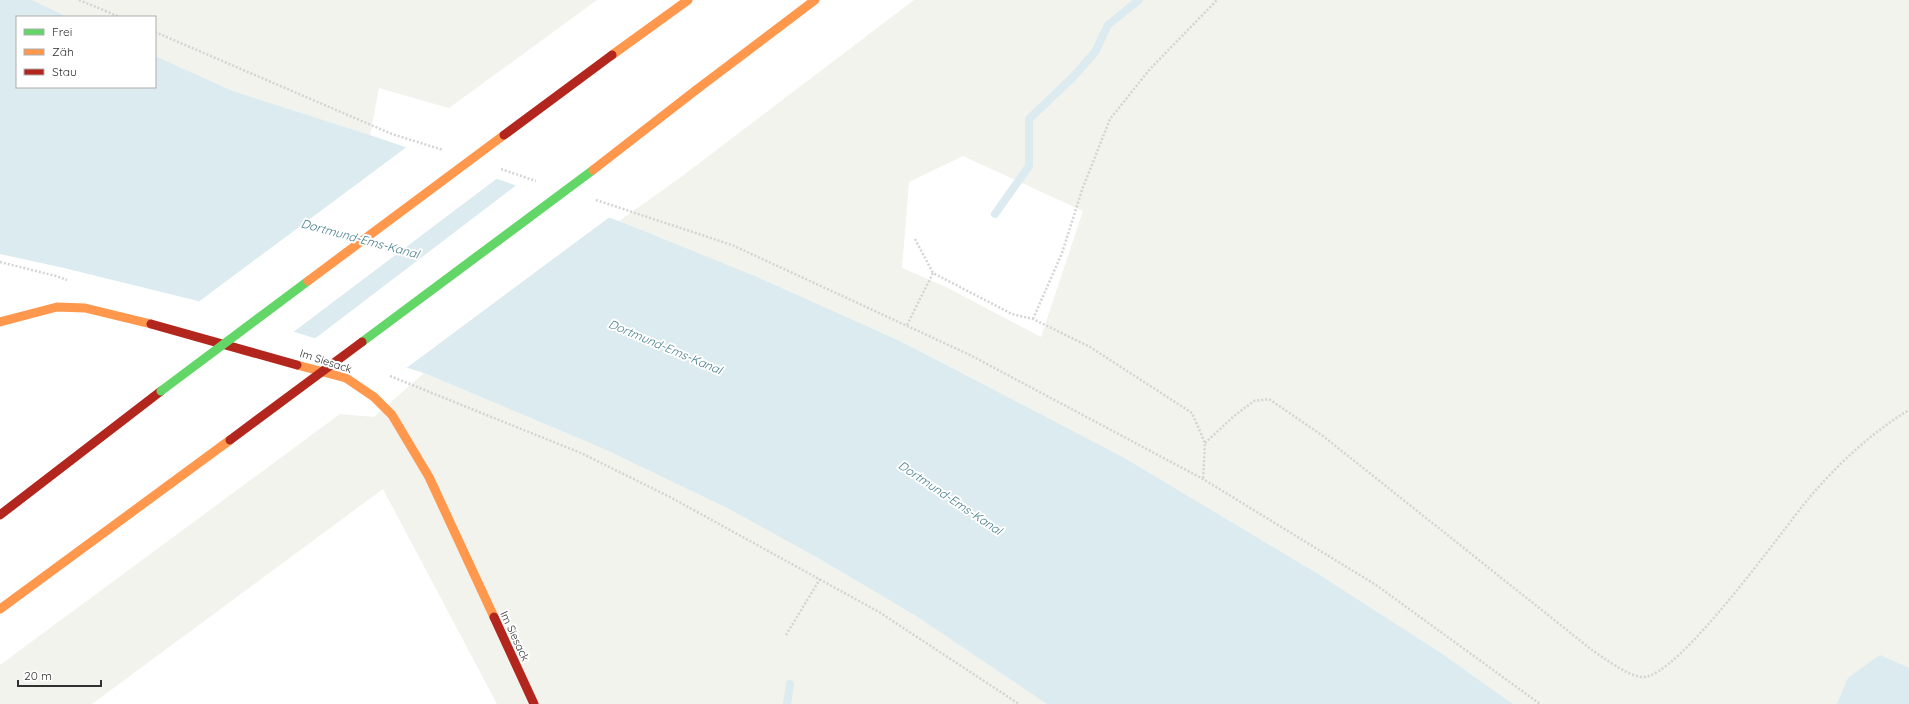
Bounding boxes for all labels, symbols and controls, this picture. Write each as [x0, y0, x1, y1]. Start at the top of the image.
legend [16, 16, 156, 88]
text: Frei [52, 24, 72, 39]
text: Zäh [52, 44, 74, 59]
text: Stau [52, 64, 77, 79]
water label: Dortmund-Ems-Kanal [299, 216, 422, 262]
water label: Dortmund-Ems-Kanal [606, 316, 725, 378]
street label: Im Siesack [298, 346, 354, 376]
water label: Dortmund-Ems-Kanal [896, 457, 1006, 539]
street label: Im Siesack [497, 609, 533, 664]
scale bar [18, 662, 101, 688]
text: 20 m [24, 668, 52, 683]

